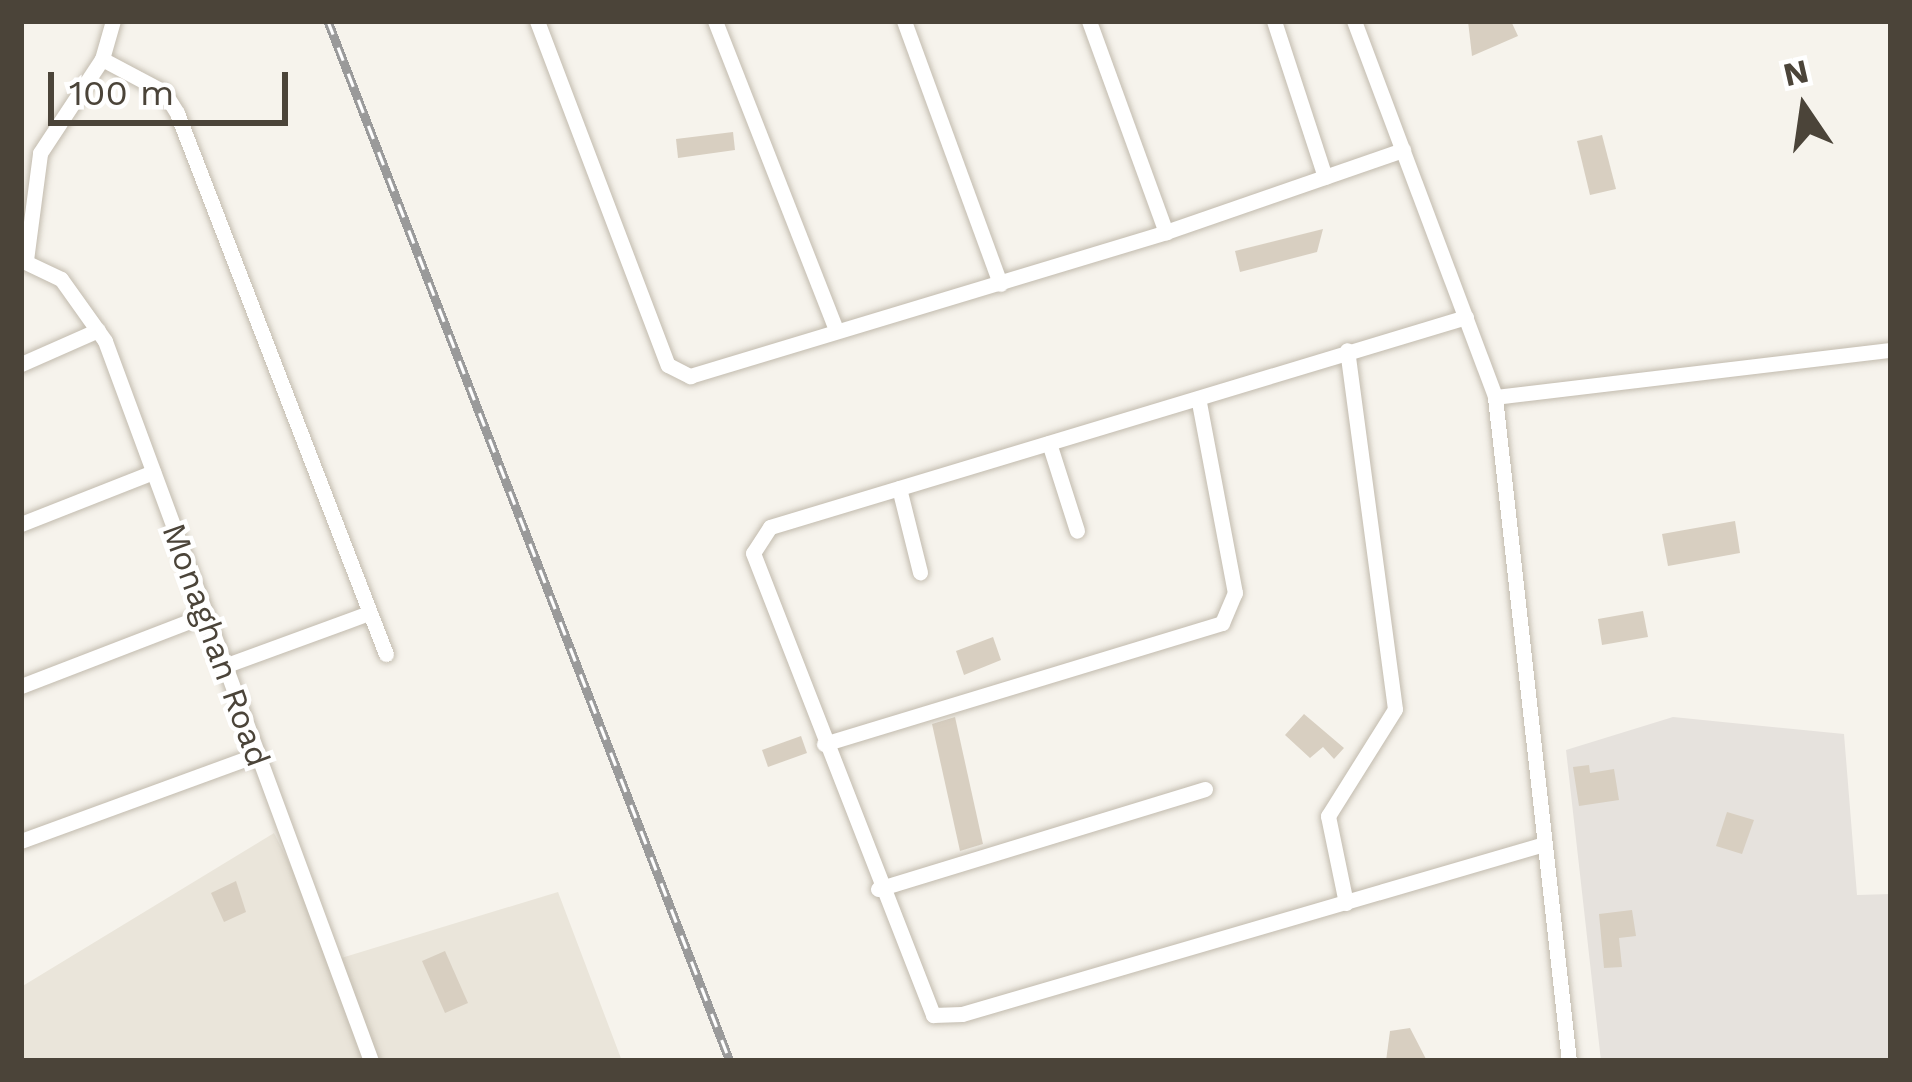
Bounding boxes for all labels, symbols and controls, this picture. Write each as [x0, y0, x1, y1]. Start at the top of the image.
scale bar [54, 48, 294, 122]
north arrow [1744, 48, 1864, 168]
text: N [1779, 51, 1812, 94]
text: 100 m [69, 72, 174, 114]
street label: Monaghan Road [154, 518, 278, 772]

